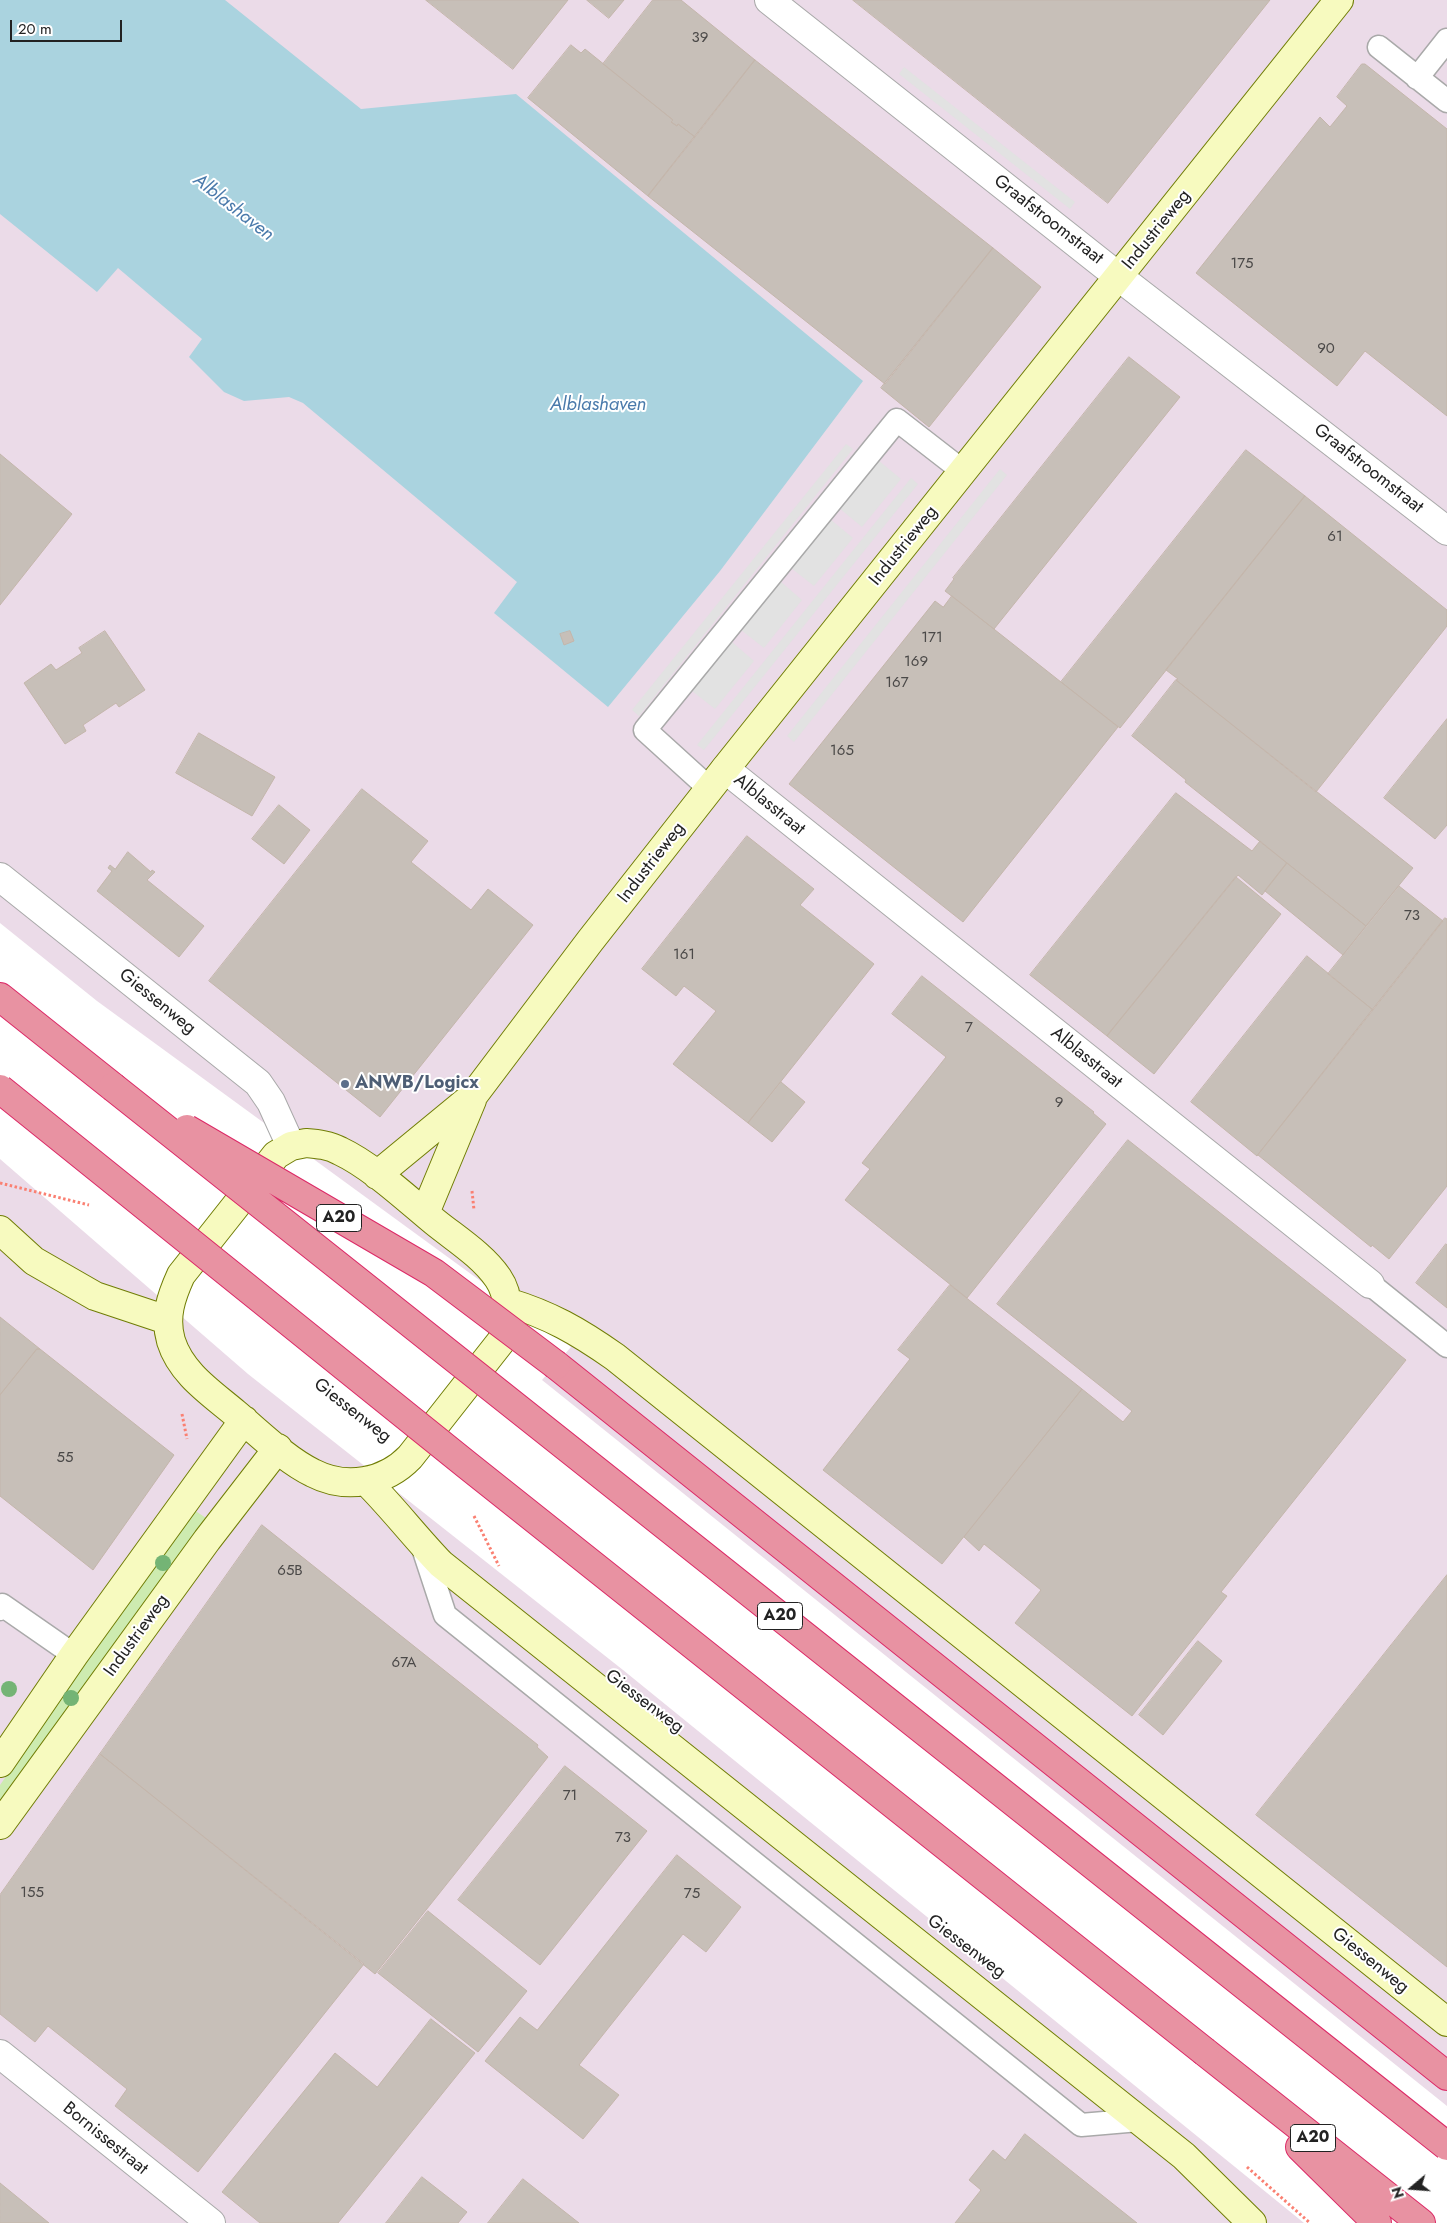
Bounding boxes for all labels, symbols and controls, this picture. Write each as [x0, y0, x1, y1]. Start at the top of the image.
scale bar [12, 10, 125, 42]
text: 20 m [18, 18, 52, 40]
house number: 39 [692, 29, 708, 47]
water label: Alblashaven [188, 169, 278, 247]
street label: Graafstroomstraat [989, 171, 1107, 269]
street label: Industrieweg [1118, 186, 1196, 274]
house number: 175 [1230, 255, 1254, 273]
house number: 90 [1317, 340, 1335, 358]
water label: Alblashaven [550, 394, 646, 416]
street label: Graafstroomstraat [1309, 420, 1427, 518]
street label: Industrieweg [865, 502, 943, 590]
house number: 61 [1327, 528, 1343, 546]
house number: 171 [921, 629, 943, 647]
house number: 169 [904, 653, 928, 671]
house number: 167 [885, 674, 909, 692]
house number: 165 [830, 742, 854, 760]
street label: Alblasstraat [729, 770, 809, 840]
street label: Industrieweg [614, 818, 690, 908]
house number: 73 [1404, 907, 1420, 925]
house number: 161 [673, 946, 695, 964]
street label: Giessenweg [114, 964, 200, 1040]
house number: 7 [965, 1019, 973, 1037]
street label: Alblasstraat [1046, 1023, 1126, 1093]
place label: ANWB/Logicx [355, 1073, 479, 1095]
marker: ANWB/Logicx [339, 1078, 351, 1090]
house number: 9 [1055, 1094, 1063, 1112]
road number: A20 [316, 1204, 362, 1232]
street label: Giessenweg [309, 1374, 395, 1448]
house number: 55 [57, 1449, 73, 1467]
house number: 65B [277, 1562, 303, 1580]
street label: Industrieweg [100, 1591, 174, 1681]
road number: A20 [758, 1602, 802, 1630]
house number: 67A [392, 1654, 416, 1672]
street label: Giessenweg [601, 1666, 687, 1738]
house number: 71 [563, 1787, 577, 1805]
house number: 73 [615, 1829, 631, 1847]
house number: 155 [20, 1884, 44, 1902]
house number: 75 [684, 1885, 700, 1903]
street label: Giessenweg [923, 1911, 1009, 1983]
street label: Giessenweg [1327, 1923, 1413, 1999]
street label: Bornissestraat [58, 2098, 152, 2180]
road number: A20 [1290, 2124, 1336, 2152]
north arrow [1387, 2163, 1437, 2213]
text: N [1387, 2184, 1409, 2201]

